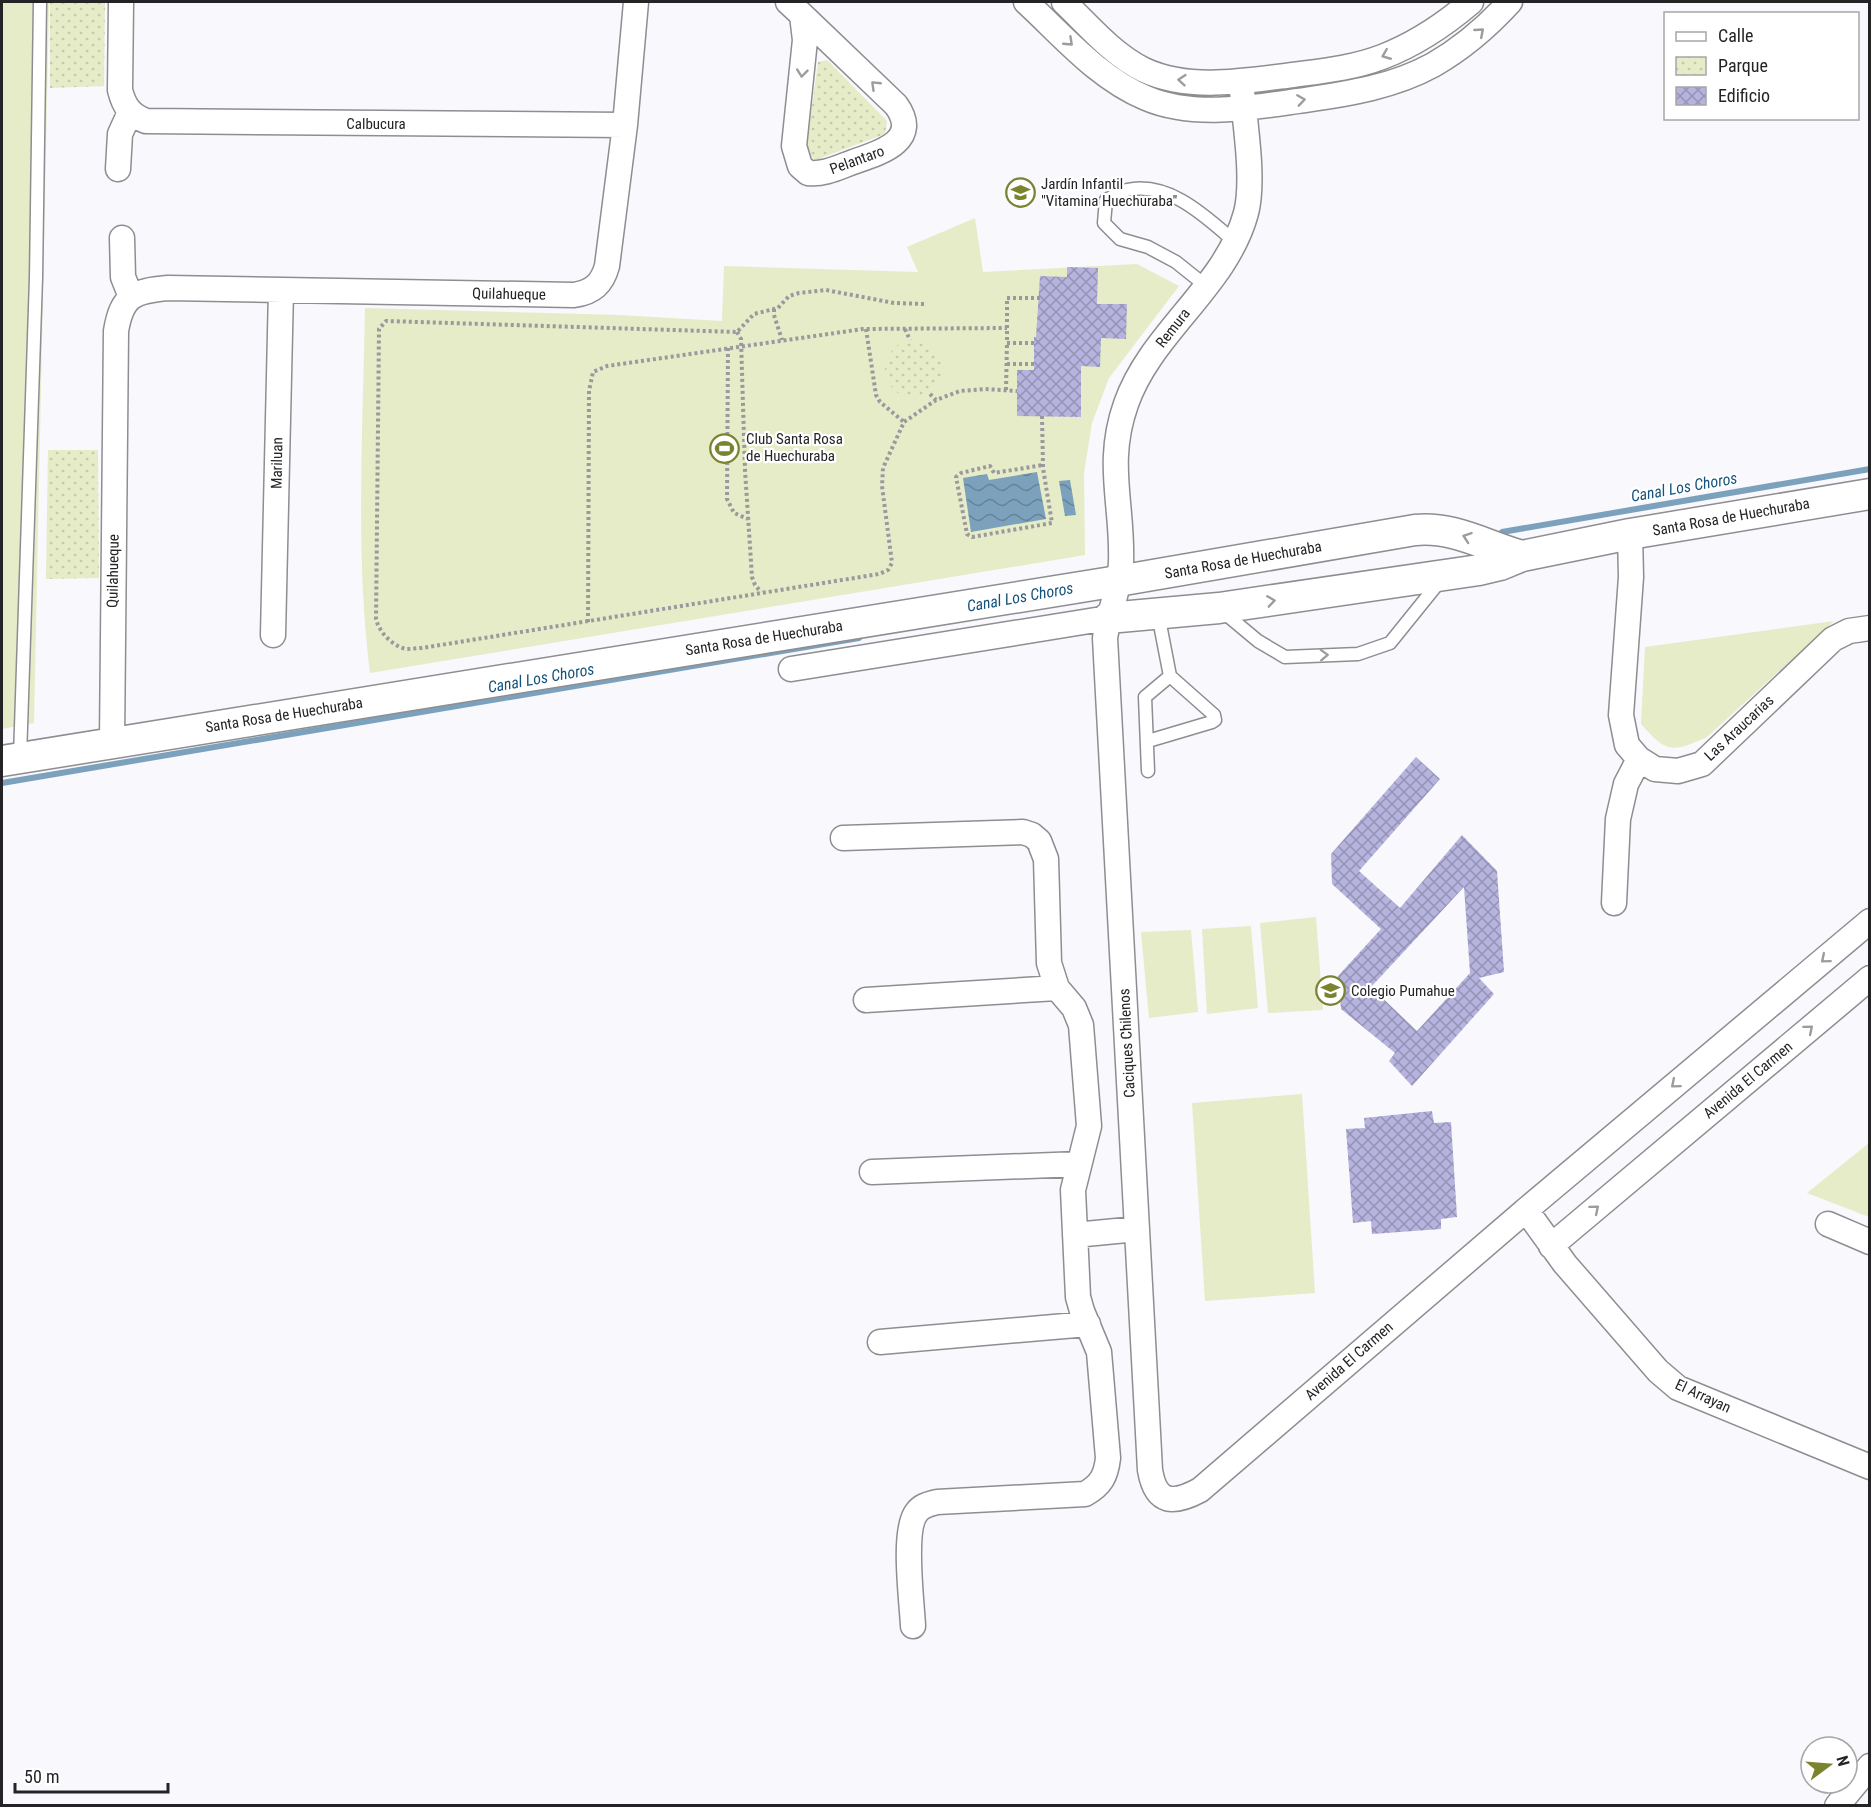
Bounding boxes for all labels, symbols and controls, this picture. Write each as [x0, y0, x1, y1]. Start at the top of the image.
legend [1664, 12, 1859, 120]
text: Calle [1718, 25, 1754, 46]
one-way arrow [1473, 28, 1484, 39]
one-way arrow [1061, 34, 1072, 45]
one-way arrow [1382, 48, 1393, 60]
text: Parque [1718, 55, 1768, 76]
one-way arrow [796, 69, 808, 78]
one-way arrow [1178, 74, 1187, 87]
one-way arrow [871, 81, 882, 92]
text: Edificio [1718, 85, 1770, 106]
one-way arrow [1297, 95, 1306, 107]
street label: Calbucura [346, 115, 406, 133]
street label: Pelantaro [827, 142, 887, 178]
place label: Jardín Infantil "Vitamina Huechuraba" [1041, 175, 1177, 210]
school or university icon: Jardín Infantil "Vitamina Huechuraba" [1004, 177, 1036, 209]
street label: Quilahueque [472, 284, 546, 304]
street label: Remura [1152, 305, 1194, 351]
place label: Club Santa Rosa de Huechuraba [746, 430, 843, 465]
sports icon: Club Santa Rosa de Huechuraba [709, 432, 741, 464]
street label: Mariluan [268, 437, 286, 489]
water label: Canal Los Choros [1629, 468, 1739, 506]
street label: Santa Rosa de Huechuraba [1651, 494, 1811, 540]
one-way arrow [1462, 532, 1473, 544]
street label: Quilahueque [103, 534, 123, 608]
street label: Santa Rosa de Huechuraba [1163, 537, 1323, 583]
water label: Canal Los Choros [965, 578, 1075, 616]
one-way arrow [1266, 595, 1275, 607]
street label: Santa Rosa de Huechuraba [684, 617, 844, 659]
one-way arrow [1319, 649, 1328, 662]
water label: Canal Los Choros [486, 659, 596, 697]
street label: Las Araucarias [1701, 691, 1777, 765]
street label: Santa Rosa de Huechuraba [204, 694, 364, 736]
one-way arrow [1821, 952, 1832, 963]
school or university icon: Colegio Pumahue [1314, 975, 1346, 1007]
place label: Colegio Pumahue [1351, 982, 1455, 1000]
street label: Caciques Chilenos [1115, 988, 1139, 1098]
one-way arrow [1802, 1025, 1813, 1036]
street label: Avenida El Carmen [1700, 1038, 1796, 1122]
one-way arrow [1671, 1077, 1682, 1088]
one-way arrow [1588, 1205, 1599, 1216]
street label: Avenida El Carmen [1301, 1318, 1397, 1404]
street label: El Arrayan [1672, 1375, 1734, 1417]
north arrow [1799, 1735, 1859, 1795]
text: N [1832, 1754, 1853, 1768]
scale bar [15, 1756, 168, 1794]
text: 50 m [24, 1766, 59, 1787]

